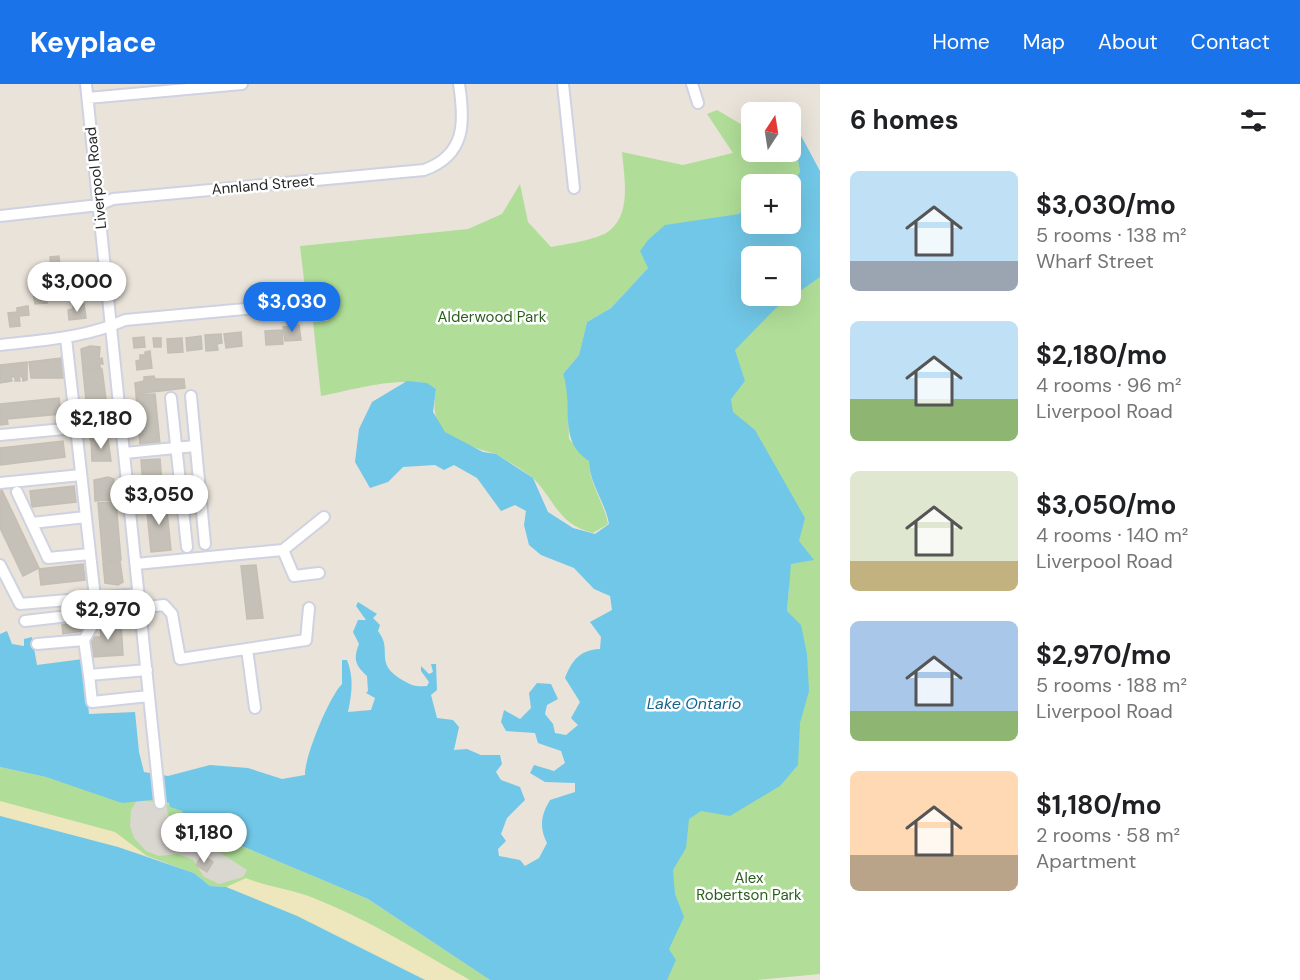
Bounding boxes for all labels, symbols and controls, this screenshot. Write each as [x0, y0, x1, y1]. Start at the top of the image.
text: Keyplace [30, 24, 156, 61]
text: Home [932, 28, 990, 56]
text: Map [1023, 28, 1065, 56]
text: About [1098, 28, 1158, 56]
text: Contact [1191, 28, 1270, 56]
north arrow [741, 102, 801, 162]
map controls [741, 102, 801, 306]
text: 6 homes [850, 103, 958, 137]
icon: filters [1237, 104, 1270, 137]
street label: Liverpool Road [81, 126, 111, 230]
street label: Annland Street [211, 171, 315, 199]
button: + [741, 174, 801, 234]
text: $3,030/mo [1036, 188, 1176, 222]
icon: home [898, 195, 970, 267]
text: 5 rooms · 138 m² [1036, 222, 1187, 248]
button: − [741, 246, 801, 306]
text: Wharf Street [1036, 248, 1154, 274]
pin: $3,000 [28, 262, 126, 313]
text: $3,000 [41, 268, 113, 294]
pin: $3,030 [243, 282, 341, 333]
text: $3,030 [257, 288, 327, 314]
park label: Alderwood Park [438, 307, 547, 327]
text: $2,180/mo [1036, 338, 1167, 372]
icon: home [898, 345, 970, 417]
text: 4 rooms · 96 m² [1036, 372, 1182, 398]
text: Liverpool Road [1036, 398, 1173, 424]
pin: $2,180 [52, 399, 150, 450]
text: $2,180 [70, 405, 132, 431]
pin: $3,050 [110, 475, 208, 526]
text: $3,050 [124, 481, 194, 507]
text: $3,050/mo [1036, 488, 1176, 522]
icon: home [898, 495, 970, 567]
text: 4 rooms · 140 m² [1036, 522, 1188, 548]
text: Liverpool Road [1036, 548, 1173, 574]
pin: $2,970 [59, 590, 157, 641]
text: $2,970 [75, 596, 141, 622]
text: $2,970/mo [1036, 638, 1171, 672]
icon: home [898, 645, 970, 717]
text: 5 rooms · 188 m² [1036, 672, 1187, 698]
water label: Lake Ontario [647, 693, 741, 714]
text: Liverpool Road [1036, 698, 1173, 724]
text: $1,180/mo [1036, 788, 1162, 822]
icon: home [898, 795, 970, 867]
pin: $1,180 [155, 813, 253, 864]
text: $1,180 [175, 819, 233, 845]
text: 2 rooms · 58 m² [1036, 822, 1180, 848]
text: Apartment [1036, 848, 1136, 874]
park label: Alex Robertson Park [696, 868, 802, 905]

